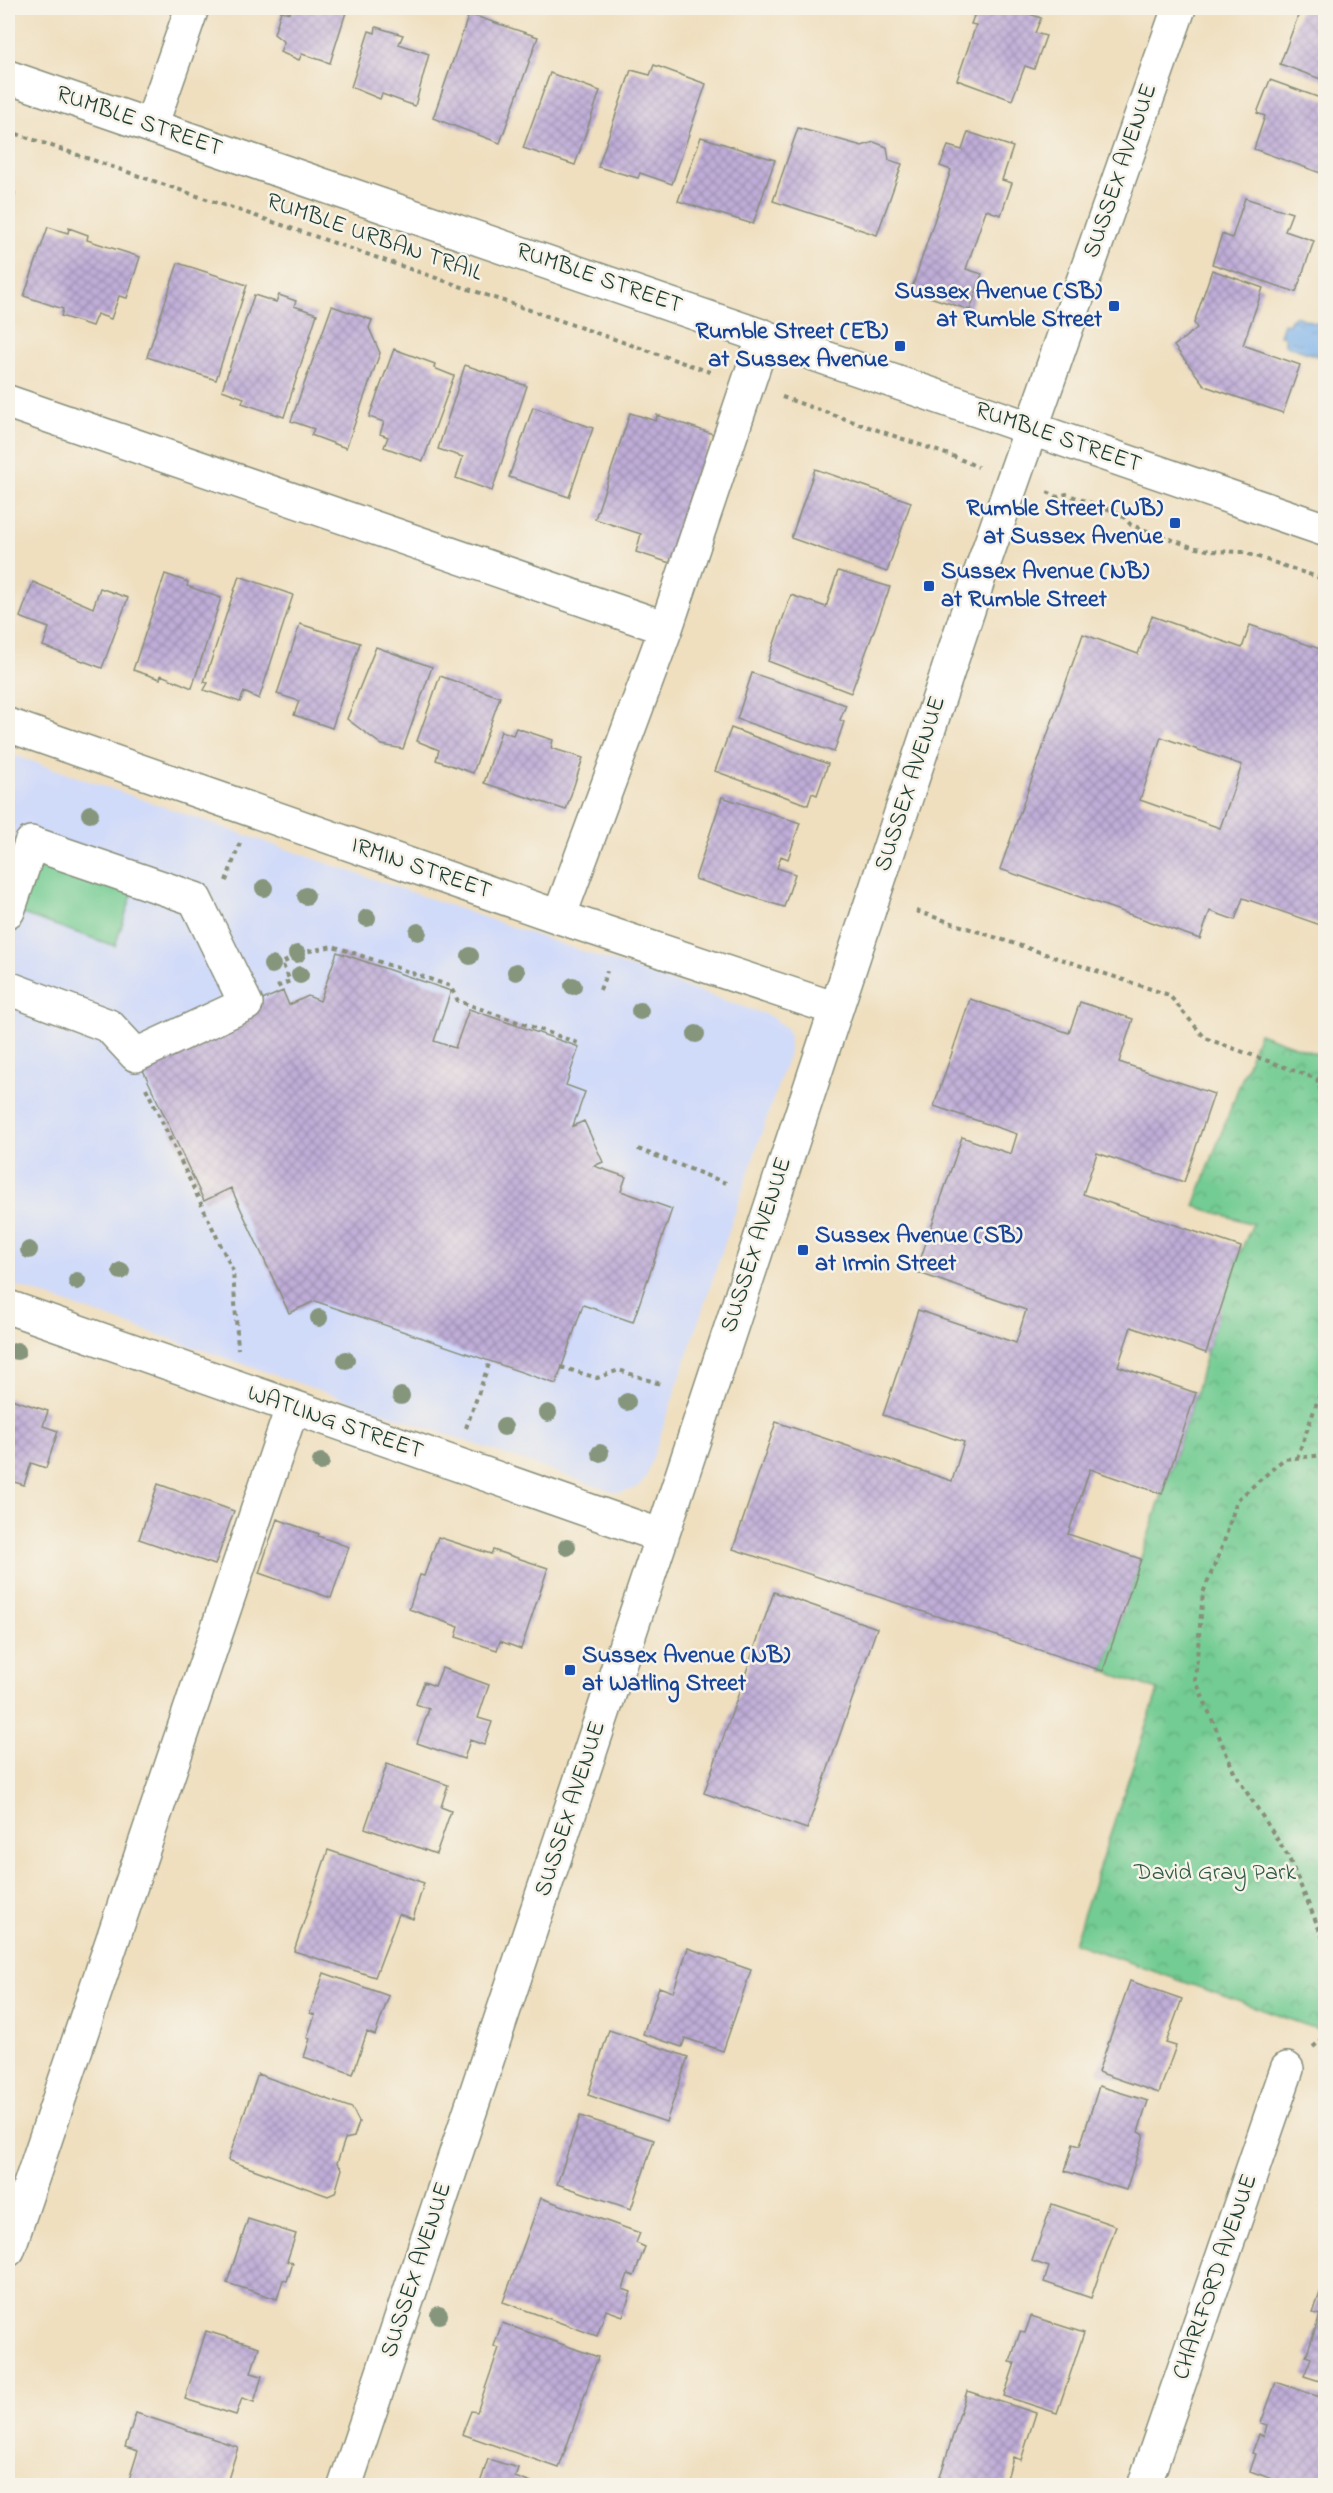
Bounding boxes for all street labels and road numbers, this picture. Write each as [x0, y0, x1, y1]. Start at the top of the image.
street label: RUMBLE STREET [51, 77, 227, 167]
street label: SUSSEX AVENUE [1075, 79, 1167, 263]
street label: RUMBLE URBAN TRAIL [261, 185, 487, 291]
street label: RUMBLE STREET [511, 234, 687, 324]
street label: RUMBLE STREET [970, 393, 1146, 483]
street label: SUSSEX AVENUE [866, 692, 956, 876]
street label: IRMIN STREET [346, 829, 496, 909]
street label: SUSSEX AVENUE [712, 1153, 802, 1337]
street label: WATLING STREET [242, 1376, 428, 1470]
street label: SUSSEX AVENUE [526, 1717, 616, 1901]
street label: CHARLFORD AVENUE [1164, 2169, 1268, 2385]
street label: SUSSEX AVENUE [372, 2178, 462, 2362]

